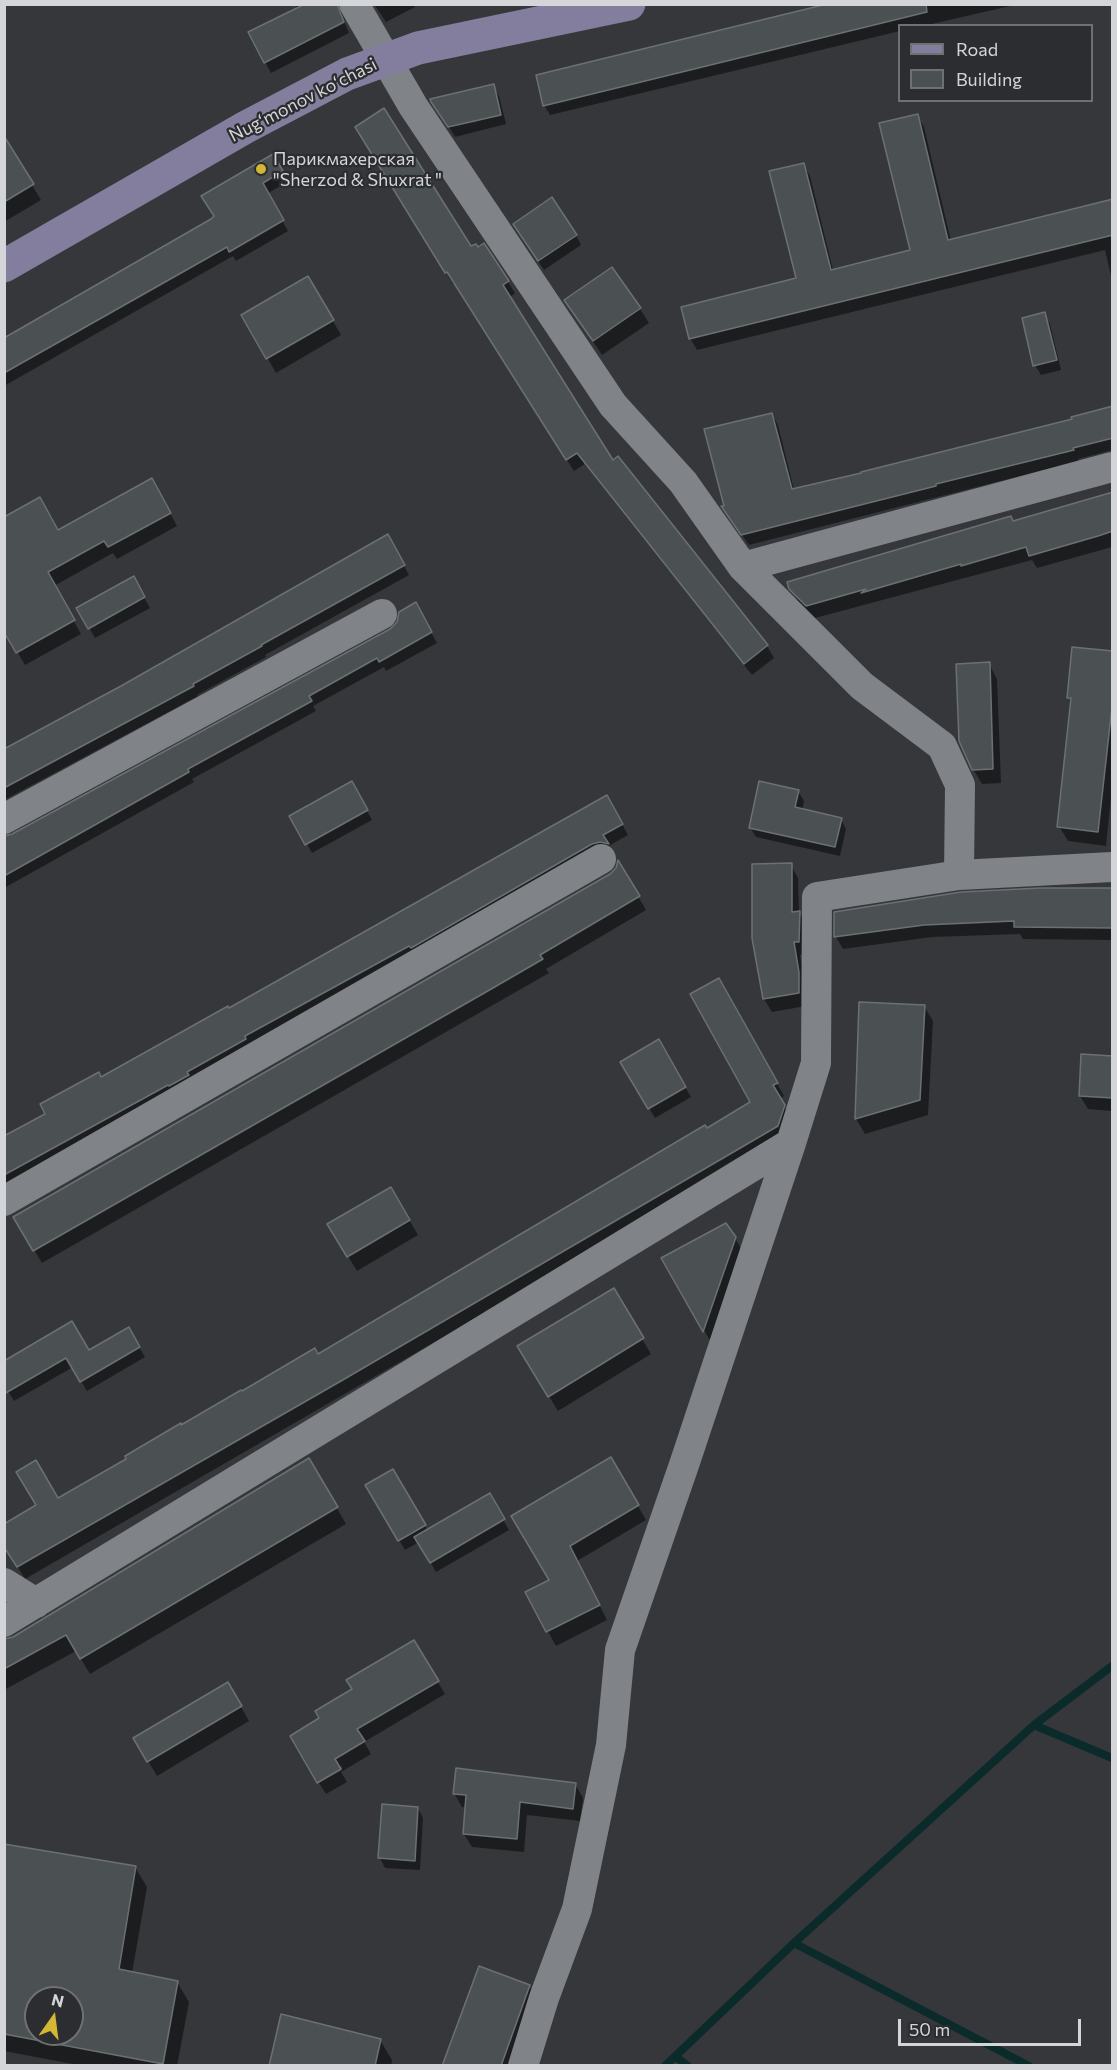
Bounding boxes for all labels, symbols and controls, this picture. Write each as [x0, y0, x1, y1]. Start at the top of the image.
legend [898, 24, 1093, 102]
text: Road [956, 38, 998, 60]
street label: Nugʻmonov koʻchasi [225, 53, 381, 147]
text: Building [956, 68, 1022, 90]
place label: Парикмахерская "Sherzod & Shuxrat " [273, 148, 442, 190]
marker: Парикмахерская "Sherzod & Shuxrat " [254, 162, 268, 176]
north arrow [24, 1986, 84, 2046]
text: N [50, 1989, 66, 2011]
scale bar [901, 2007, 1084, 2045]
text: 50 m [909, 2018, 950, 2040]

